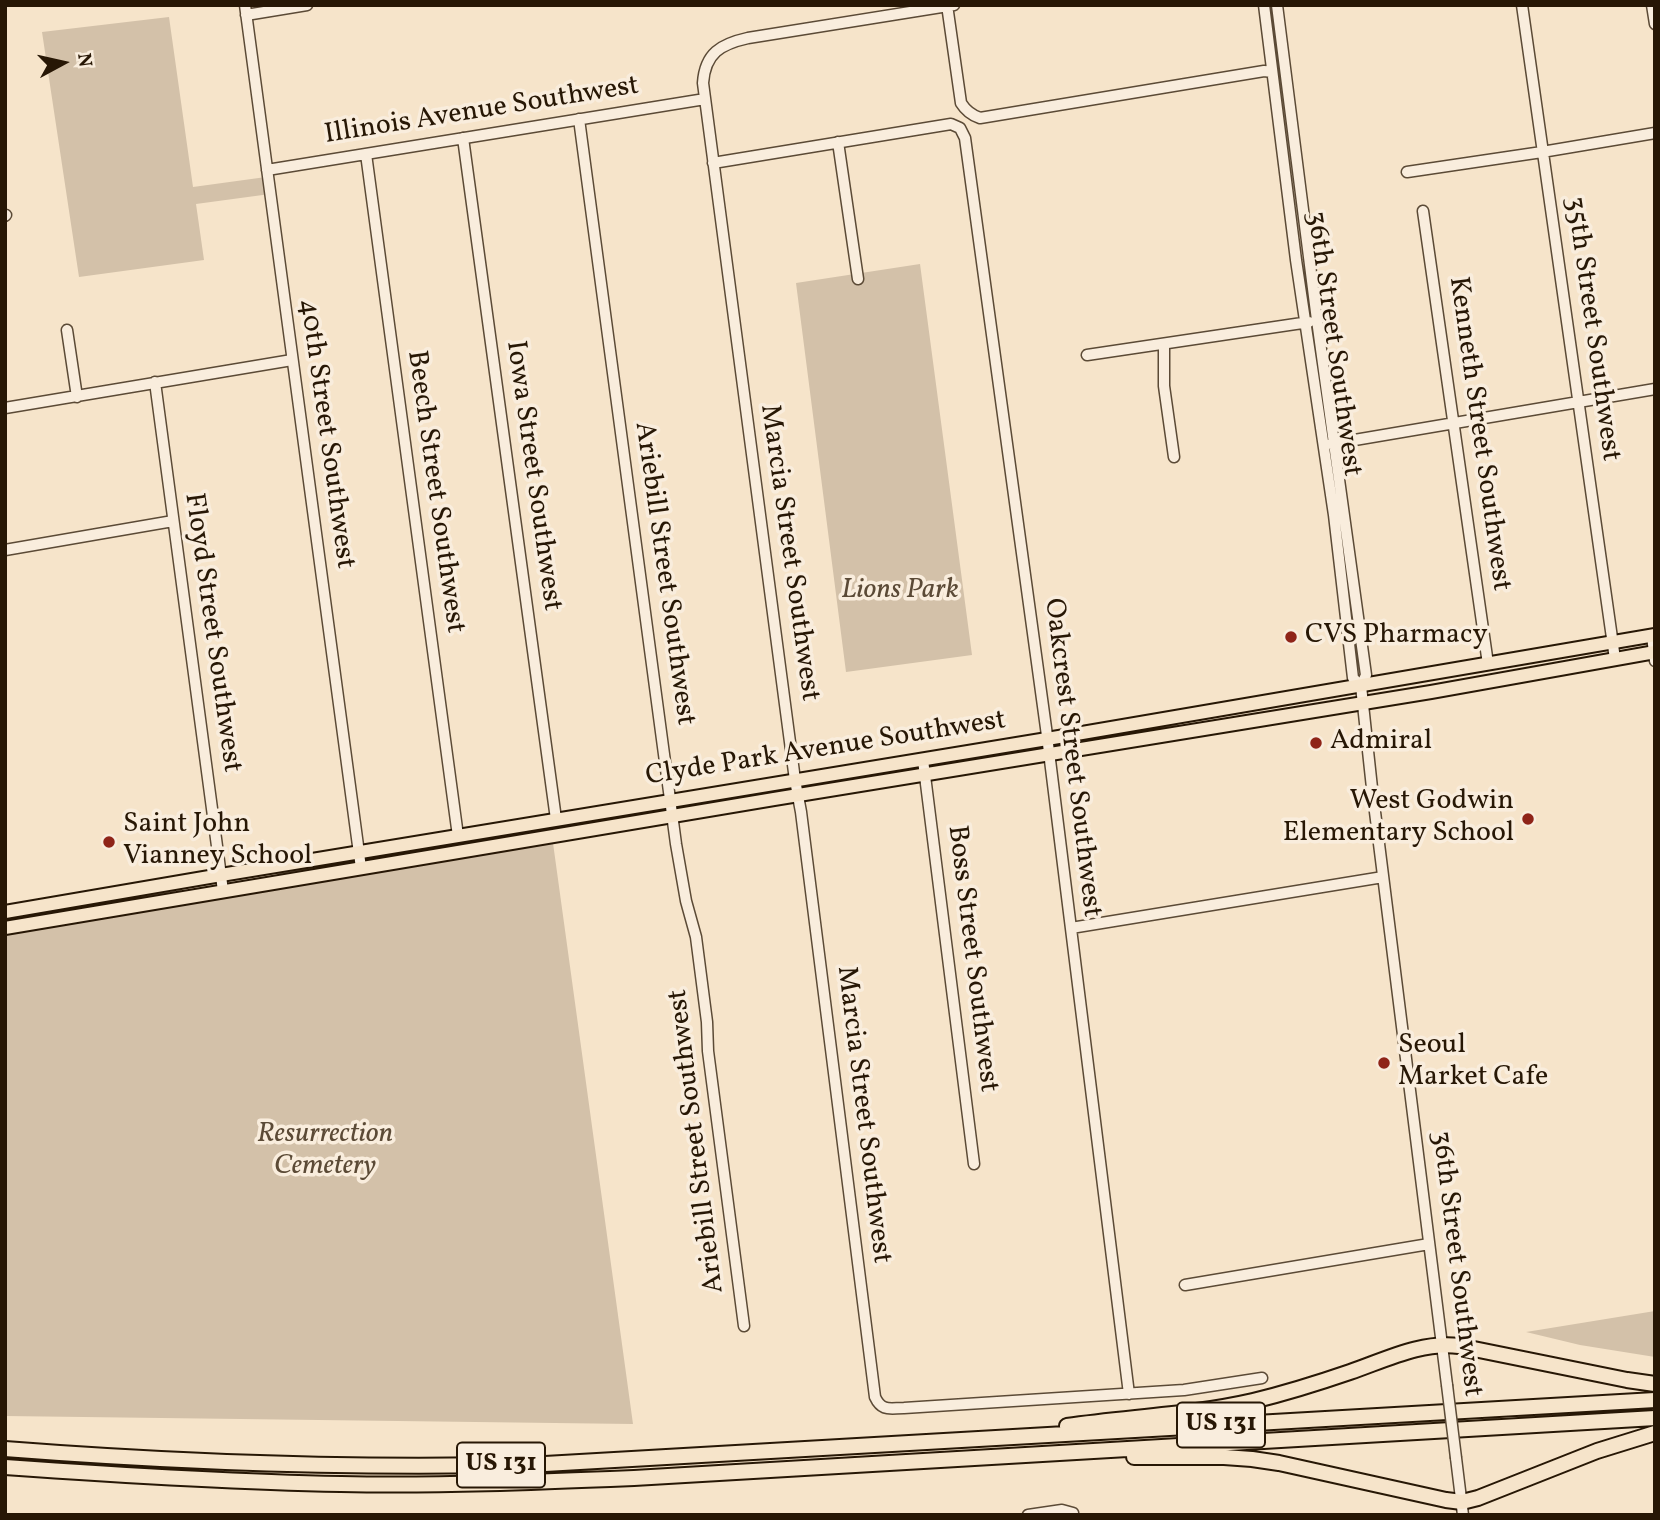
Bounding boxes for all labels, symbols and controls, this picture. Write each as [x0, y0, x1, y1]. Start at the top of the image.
north arrow [28, 28, 98, 98]
text: N [70, 51, 98, 69]
street label: Illinois Avenue Southwest [322, 71, 642, 153]
street label: 35th Street Southwest [1556, 194, 1626, 464]
street label: 36th Street Southwest [1297, 209, 1367, 479]
street label: Kenneth Street Southwest [1439, 275, 1517, 593]
street label: 40th Street Southwest [289, 297, 361, 571]
street label: Iowa Street Southwest [496, 339, 568, 613]
street label: Beech Street Southwest [398, 349, 470, 635]
street label: Marcia Street Southwest [751, 403, 825, 703]
street label: Ariebill Street Southwest [625, 420, 701, 728]
street label: Floyd Street Southwest [175, 491, 247, 775]
park label: Lions Park [841, 575, 959, 609]
street label: Oakcrest Street Southwest [1035, 597, 1107, 919]
place label: CVS Pharmacy [1305, 620, 1488, 654]
marker: CVS Pharmacy [1283, 629, 1299, 645]
street label: Clyde Park Avenue Southwest [644, 705, 1008, 795]
place label: Admiral [1330, 726, 1432, 760]
marker: Admiral [1308, 735, 1324, 751]
place label: West Godwin Elementary School [1283, 786, 1514, 852]
place label: Saint John Vianney School [123, 809, 312, 875]
marker: West Godwin Elementary School [1520, 811, 1536, 827]
street label: Boss Street Southwest [938, 823, 1004, 1095]
marker: Saint John Vianney School [101, 834, 117, 850]
street label: Marcia Street Southwest [827, 964, 897, 1266]
street label: Ariebill Street Southwest [663, 987, 733, 1295]
place label: Seoul Market Cafe [1398, 1030, 1548, 1096]
marker: Seoul Market Cafe [1376, 1055, 1392, 1071]
park label: Resurrection Cemetery [257, 1119, 393, 1185]
street label: 36th Street Southwest [1422, 1129, 1488, 1399]
road number: US 131 [1177, 1402, 1265, 1448]
road number: US 131 [457, 1442, 545, 1488]

